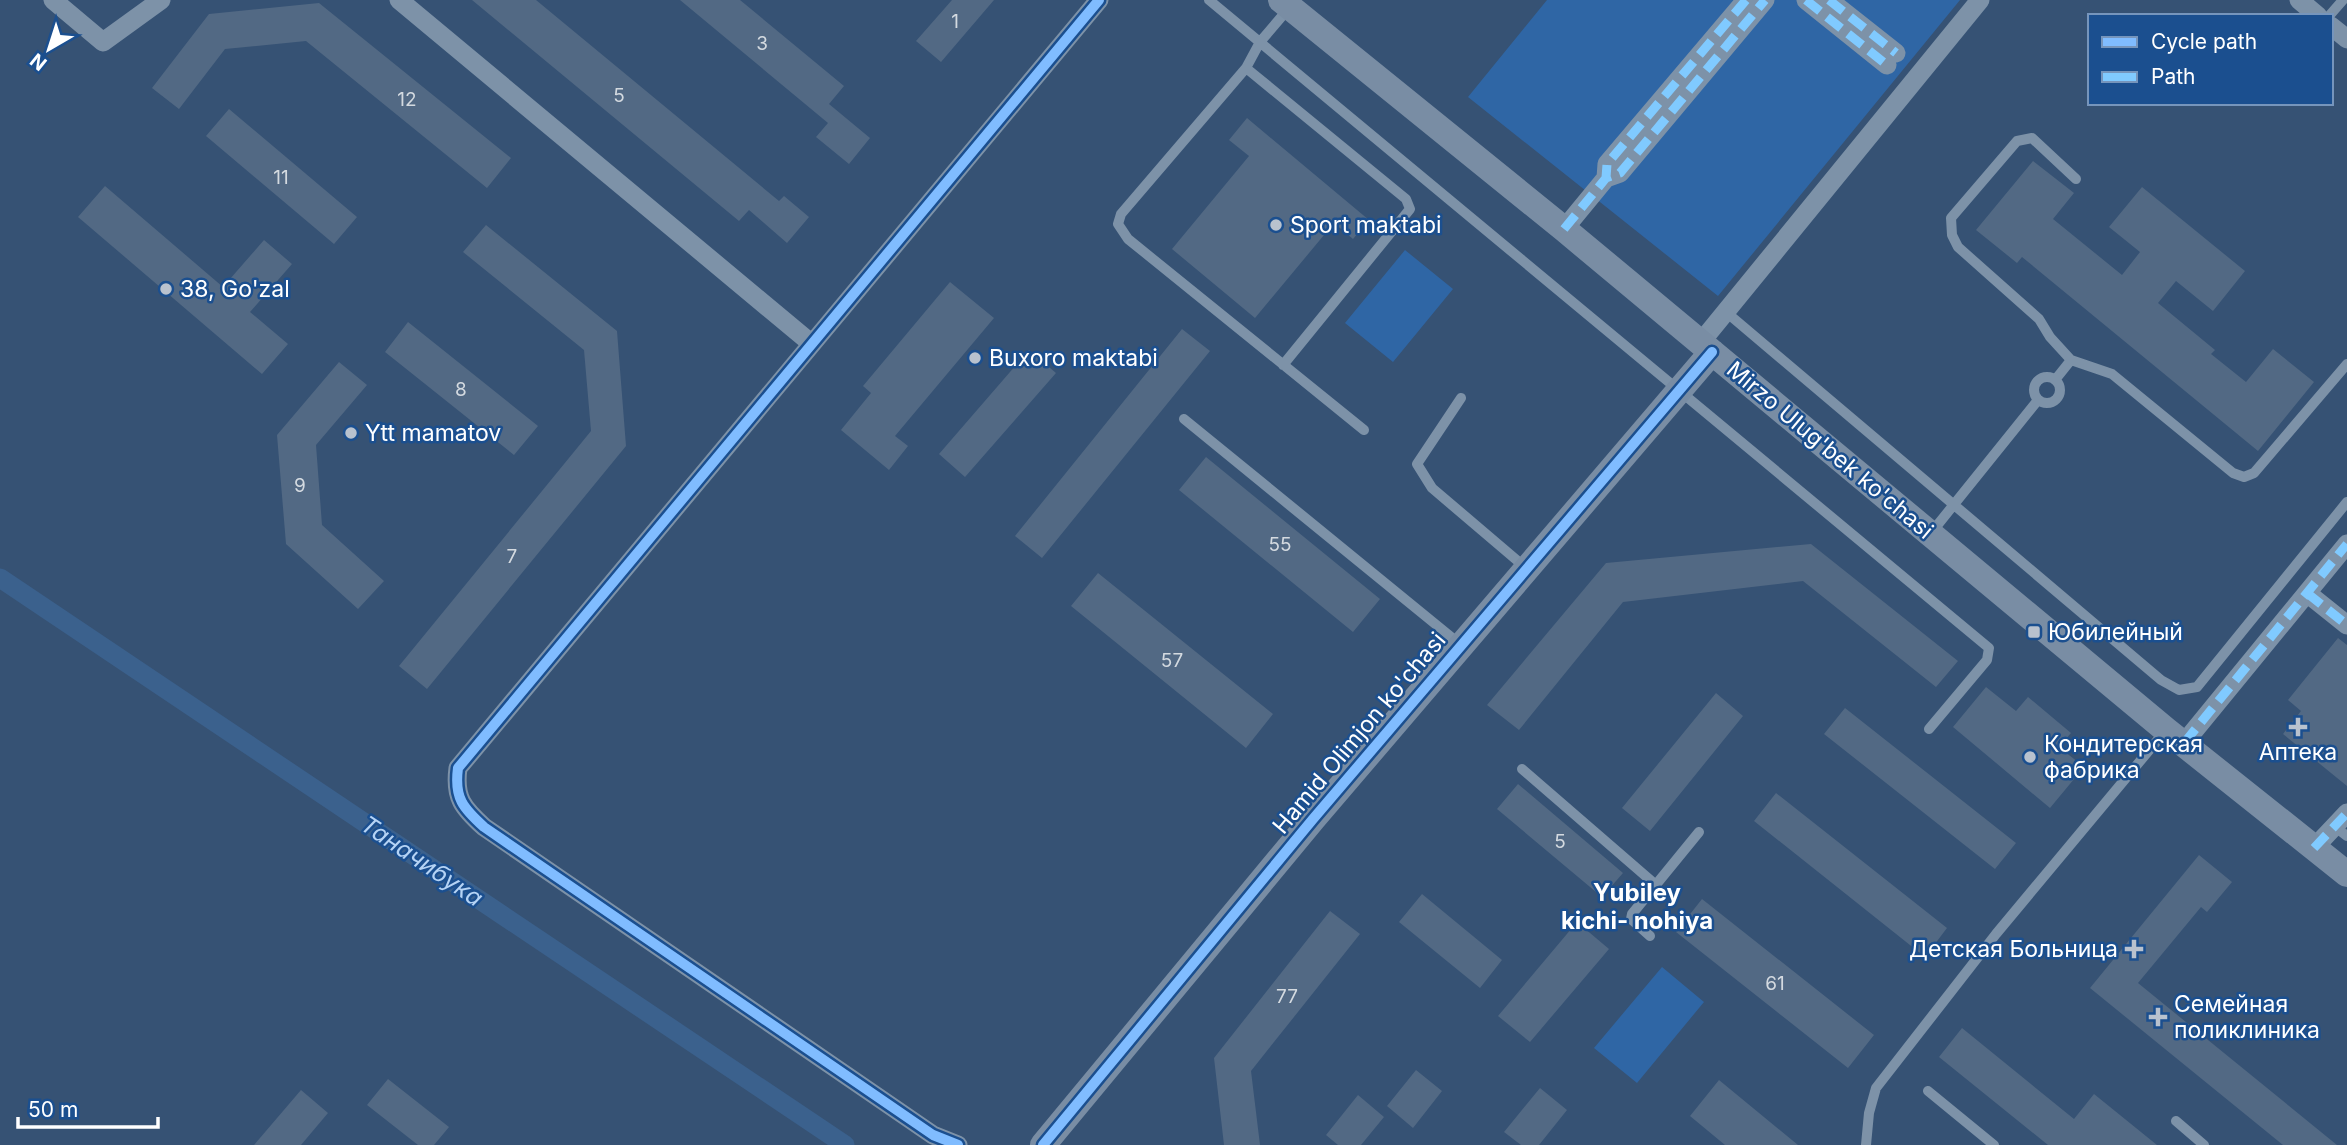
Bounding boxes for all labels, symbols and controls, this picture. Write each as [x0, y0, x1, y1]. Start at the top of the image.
house number: 1 [951, 10, 959, 33]
north arrow [14, 14, 84, 84]
legend [2088, 14, 2333, 105]
text: Cycle path [2151, 29, 2257, 54]
house number: 3 [756, 32, 768, 55]
text: N [26, 48, 51, 75]
text: Path [2151, 64, 2196, 89]
house number: 5 [613, 84, 625, 107]
house number: 12 [397, 88, 417, 111]
house number: 11 [273, 166, 289, 189]
place label: Sport maktabi [1290, 211, 1442, 239]
marker: Sport maktabi [1268, 217, 1284, 233]
place label: 38, Go'zal [180, 275, 290, 303]
marker: 38, Go'zal [158, 281, 174, 297]
place label: Buxoro maktabi [989, 344, 1158, 372]
marker: Buxoro maktabi [967, 350, 983, 366]
street label: Mirzo Ulug'bek ko'chasi [1721, 355, 1939, 545]
house number: 8 [455, 378, 467, 401]
place label: Ytt mamatov [365, 419, 501, 447]
marker: Ytt mamatov [343, 425, 359, 441]
house number: 9 [294, 474, 306, 497]
house number: 55 [1268, 533, 1292, 556]
house number: 7 [507, 545, 517, 568]
place label: Юбилейный [2048, 618, 2183, 646]
marker: Юбилейный [2026, 624, 2042, 640]
street label: Hamid Olimjon ko'chasi [1267, 627, 1451, 839]
house number: 57 [1161, 649, 1183, 672]
marker: Аптека [2290, 719, 2306, 735]
place label: Кондитерская фабрика [2044, 730, 2203, 784]
place label: Аптека [2259, 738, 2337, 766]
marker: Кондитерская фабрика [2022, 749, 2038, 765]
water label: Таначибука [355, 810, 489, 912]
house number: 5 [1554, 830, 1566, 853]
district label: Yubiley kichi- nohiya [1561, 878, 1713, 935]
place label: Детская Больница [1909, 935, 2118, 963]
marker: Детская Больница [2124, 939, 2144, 959]
house number: 61 [1765, 972, 1785, 995]
house number: 77 [1276, 985, 1298, 1008]
place label: Семейная поликлиника [2174, 990, 2320, 1044]
marker: Семейная поликлиника [2148, 1007, 2168, 1027]
scale bar [18, 1086, 158, 1130]
text: 50 m [28, 1097, 78, 1122]

